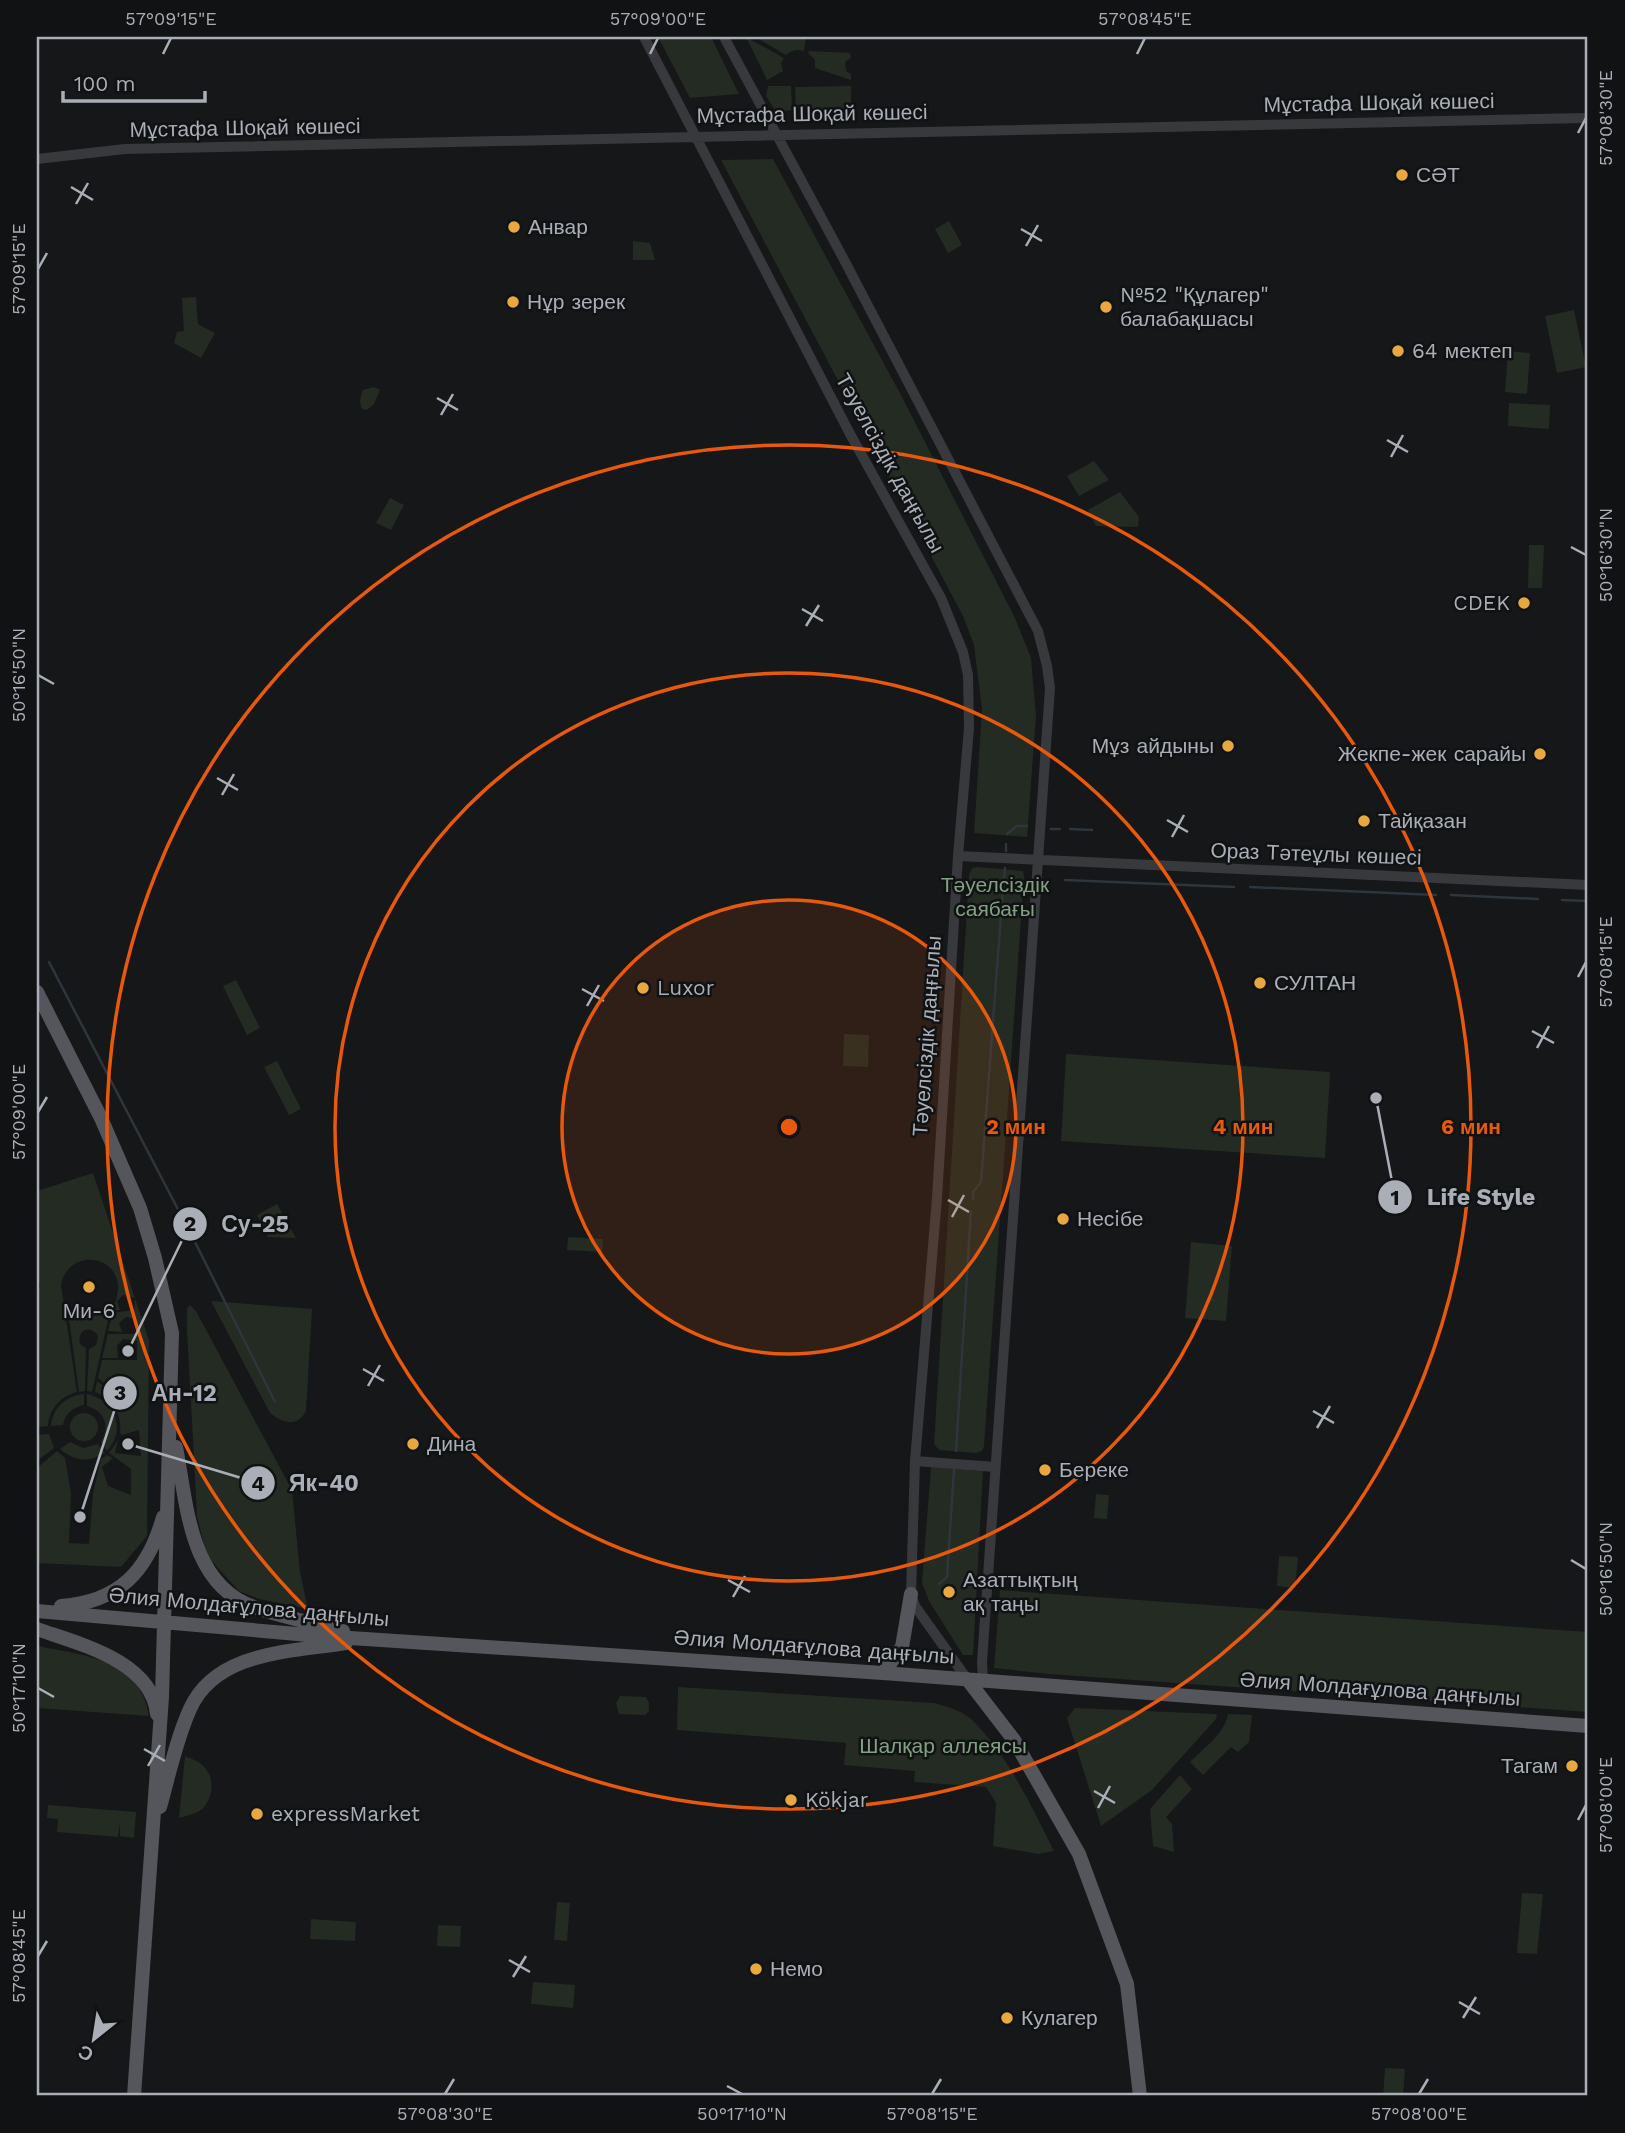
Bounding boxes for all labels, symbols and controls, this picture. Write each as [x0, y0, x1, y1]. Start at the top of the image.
text: 57°09'15"E [125, 8, 217, 29]
text: 57°09'00"E [610, 8, 706, 29]
text: 57°08'45"E [1098, 8, 1192, 29]
scale bar [63, 60, 205, 104]
text: 57°08'30"E [1595, 70, 1616, 166]
text: 100 m [74, 71, 136, 96]
street label: Мұстафа Шоқай көшесі [1263, 88, 1495, 117]
street label: Мұстафа Шоқай көшесі [696, 99, 928, 128]
street label: Мұстафа Шоқай көшесі [129, 113, 361, 142]
place label: СӘТ [1416, 162, 1460, 187]
marker: СӘТ [1394, 167, 1410, 183]
place label: Анвар [528, 214, 588, 239]
marker: Анвар [506, 219, 522, 235]
text: 57°09'15"E [8, 223, 29, 315]
place label: №52 "Құлагер" балабақшасы [1120, 282, 1269, 331]
place label: Нұр зерек [527, 289, 626, 314]
marker: Нұр зерек [505, 294, 521, 310]
marker: №52 "Құлагер" балабақшасы [1098, 299, 1114, 315]
place label: 64 мектеп [1412, 338, 1513, 363]
marker: 64 мектеп [1390, 343, 1406, 359]
street label: Тәуелсіздік даңғылы [831, 369, 950, 557]
text: 50°16'30"N [1595, 508, 1616, 602]
place label: CDEK [1453, 590, 1510, 615]
marker: CDEK [1516, 595, 1532, 611]
text: 50°16'50"N [8, 628, 29, 722]
place label: Мұз айдыны [1092, 733, 1214, 758]
marker: Мұз айдыны [1220, 738, 1236, 754]
place label: Жекпе-жек сарайы [1338, 741, 1526, 766]
marker: Жекпе-жек сарайы [1532, 746, 1548, 762]
place label: Тайқазан [1378, 808, 1467, 833]
marker: Тайқазан [1356, 813, 1372, 829]
street label: Ораз Тәтеұлы көшесі [1210, 837, 1422, 870]
park label: Тәуелсіздік саябағы [941, 872, 1050, 921]
text: 57°08'15"E [1595, 916, 1616, 1008]
street label: Тәуелсіздік даңғылы [907, 935, 946, 1137]
place label: СУЛТАН [1274, 970, 1356, 995]
place label: Luxor [657, 975, 715, 1000]
marker: СУЛТАН [1252, 975, 1268, 991]
marker: Luxor [635, 980, 651, 996]
text: 57°09'00"E [8, 1064, 29, 1160]
text: 2 мин [986, 1114, 1046, 1139]
text: 4 мин [1213, 1114, 1273, 1139]
text: 6 мин [1441, 1114, 1501, 1139]
centre of rings [777, 1115, 801, 1139]
callout: Life Style [1377, 1175, 1549, 1219]
text: Life Style [1427, 1184, 1535, 1211]
text: 1 [1390, 1185, 1400, 1210]
callout: Су-25 [172, 1202, 303, 1246]
place label: Несiбе [1077, 1206, 1143, 1231]
text: 2 [184, 1211, 196, 1236]
text: Су-25 [221, 1211, 289, 1238]
marker: Несiбе [1055, 1211, 1071, 1227]
marker: Ми-6 [81, 1279, 97, 1295]
place label: Ми-6 [63, 1298, 115, 1323]
callout: Ан-12 [102, 1371, 231, 1415]
text: 3 [114, 1380, 126, 1405]
text: Ан-12 [151, 1380, 217, 1407]
place label: Дина [427, 1431, 477, 1456]
marker: Дина [405, 1436, 421, 1452]
place label: Береке [1059, 1457, 1129, 1482]
callout: Як-40 [240, 1461, 373, 1505]
marker: Береке [1037, 1462, 1053, 1478]
text: Як-40 [289, 1470, 359, 1497]
text: 4 [251, 1471, 265, 1496]
text: 50°16'50"N [1595, 1522, 1616, 1616]
place label: Азаттықтың ақ таңы [963, 1567, 1078, 1616]
street label: Әлия Молдағұлова даңғылы [108, 1582, 390, 1631]
marker: Азаттықтың ақ таңы [941, 1584, 957, 1600]
street label: Әлия Молдағұлова даңғылы [673, 1624, 955, 1669]
text: 50°17'10"N [8, 1643, 29, 1733]
street label: Әлия Молдағұлова даңғылы [1239, 1666, 1521, 1711]
park label: Шалқар аллеясы [859, 1733, 1027, 1758]
place label: Тагам [1501, 1753, 1558, 1778]
text: 57°08'00"E [1595, 1757, 1616, 1853]
marker: Тагам [1564, 1758, 1580, 1774]
place label: Kökjar [805, 1787, 869, 1812]
marker: Kökjar [783, 1792, 799, 1808]
place label: expressMarket [271, 1801, 420, 1826]
marker: expressMarket [249, 1806, 265, 1822]
text: 57°08'45"E [8, 1909, 29, 2003]
place label: Немо [770, 1956, 823, 1981]
marker: Немо [748, 1961, 764, 1977]
north arrow [60, 2004, 130, 2074]
place label: Кулагер [1021, 2005, 1098, 2030]
marker: Кулагер [999, 2010, 1015, 2026]
text: С [74, 2040, 97, 2067]
text: 57°08'30"E [397, 2103, 493, 2124]
text: 50°17'10"N [697, 2103, 787, 2124]
text: 57°08'15"E [886, 2103, 978, 2124]
text: 57°08'00"E [1371, 2103, 1467, 2124]

